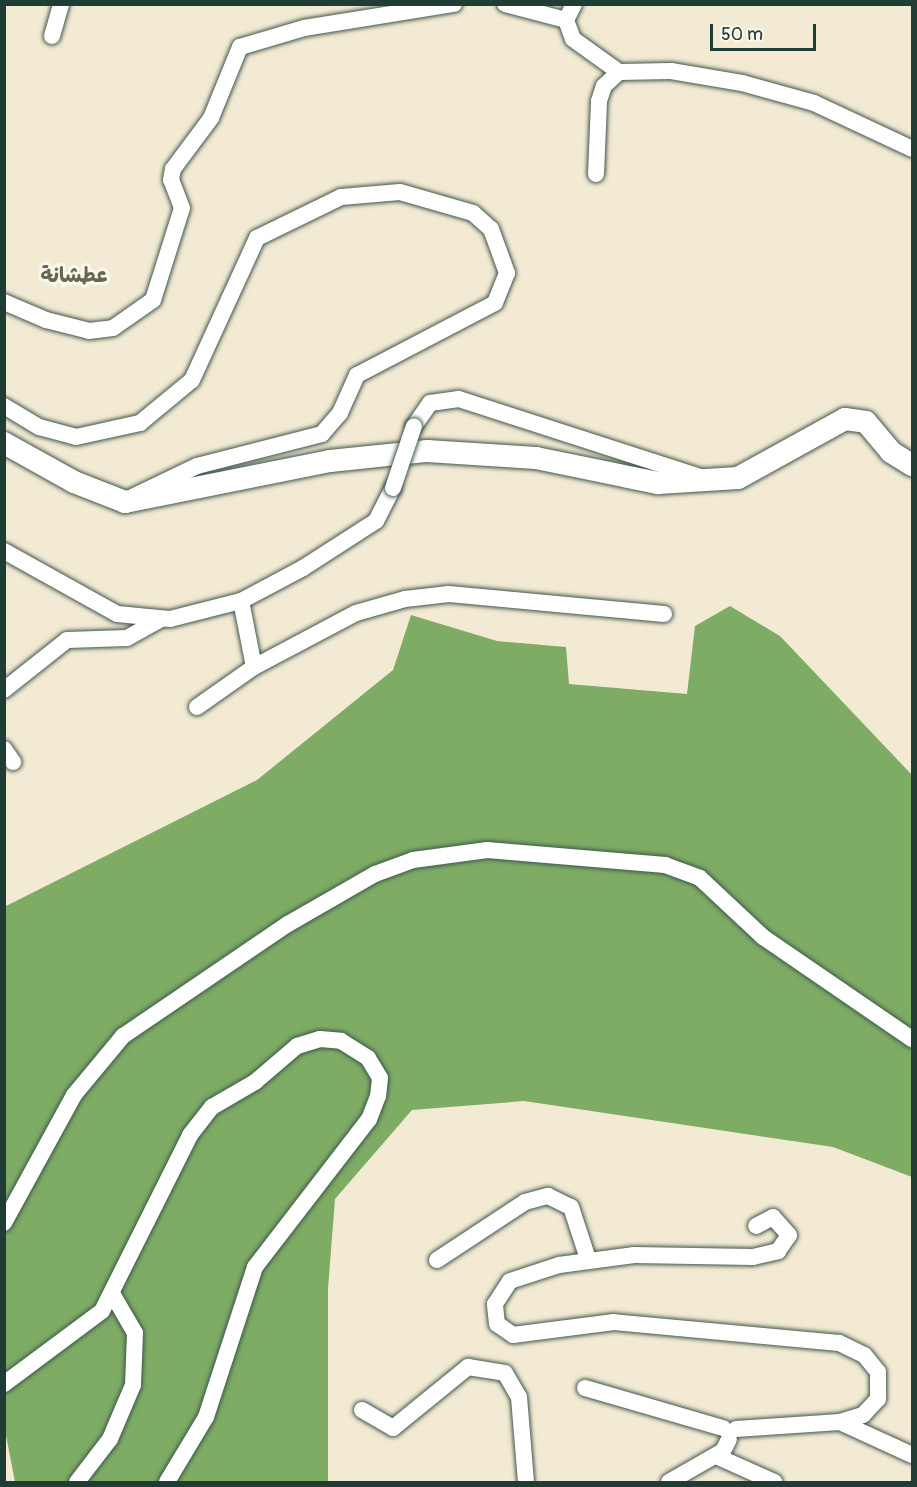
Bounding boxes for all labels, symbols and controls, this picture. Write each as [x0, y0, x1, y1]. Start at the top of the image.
scale bar [713, 12, 820, 50]
text: 50 m [721, 23, 763, 46]
district label: عطشانة [40, 263, 108, 289]

